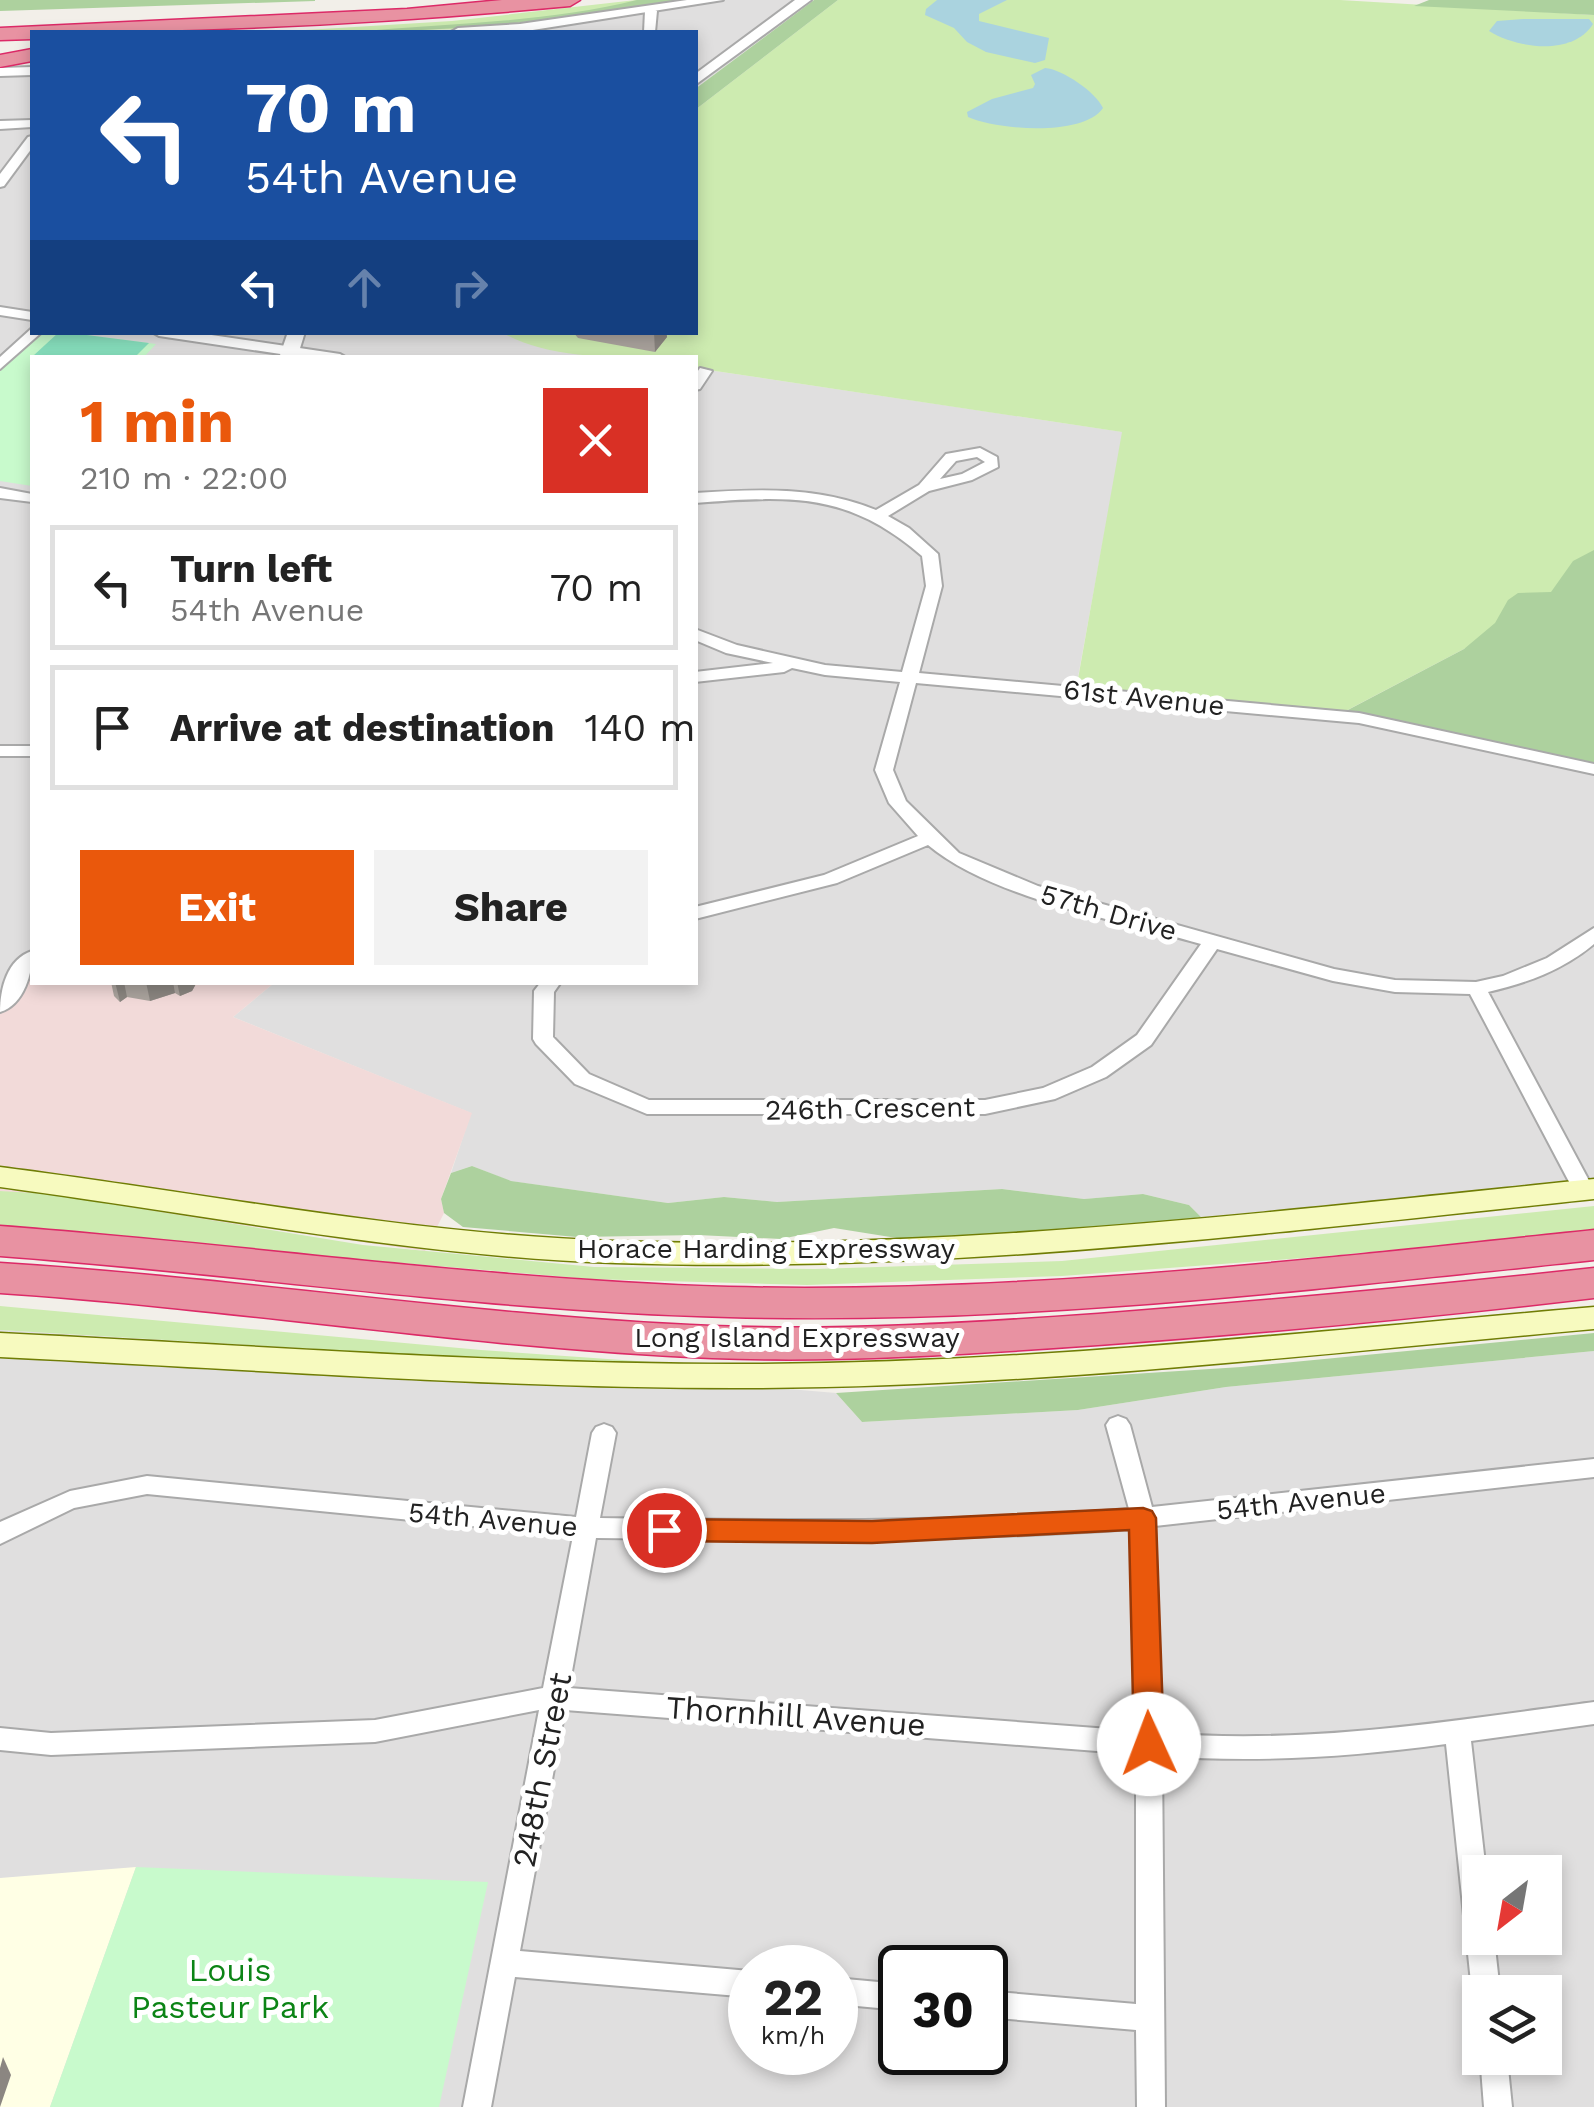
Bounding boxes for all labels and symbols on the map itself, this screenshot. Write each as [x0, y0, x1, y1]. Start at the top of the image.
street label: 61st Avenue [1062, 673, 1226, 722]
street label: 57th Drive [1037, 877, 1181, 948]
street label: 246th Crescent [765, 1090, 976, 1127]
street label: Horace Harding Expressway [577, 1232, 956, 1265]
street label: Long Island Expressway [634, 1321, 960, 1354]
street label: 54th Avenue [1215, 1476, 1387, 1527]
pin [622, 1488, 707, 1573]
street label: 54th Avenue [407, 1496, 579, 1543]
street label: 248th Street [505, 1669, 579, 1871]
street label: Thornhill Avenue [665, 1688, 927, 1744]
position arrow [1097, 1692, 1201, 1796]
north arrow [1462, 1855, 1562, 1955]
speed limit sign: 30 [878, 1945, 1008, 2075]
park label: Louis Pasteur Park [131, 1951, 329, 2026]

